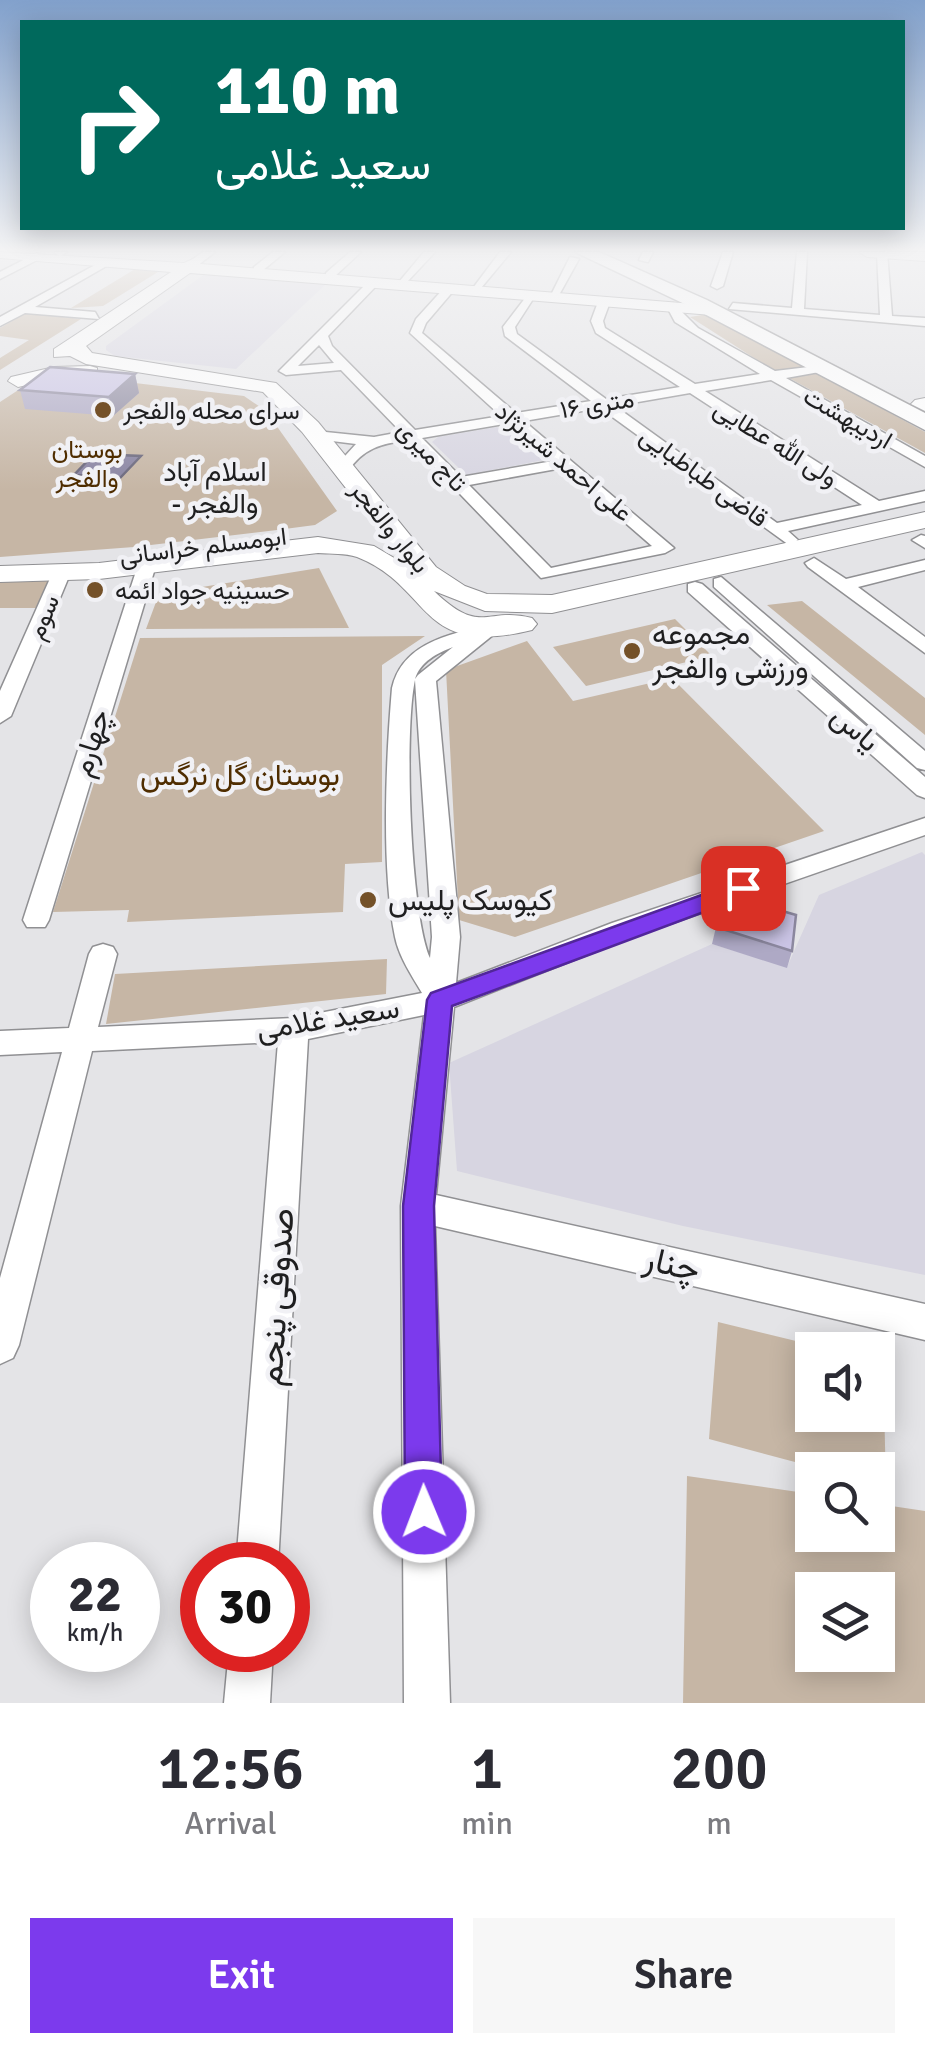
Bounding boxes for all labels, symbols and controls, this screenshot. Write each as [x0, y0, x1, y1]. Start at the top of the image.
text: 110 m [215, 47, 400, 133]
icon: right [50, 60, 180, 190]
text: سعید غلامی [215, 137, 431, 192]
street label: اردیبهشت [798, 380, 898, 456]
street label: ۱۶ متری [558, 383, 636, 425]
street label: ولی الله عطایی [708, 393, 844, 493]
place label: سرای محله والفجر [122, 395, 300, 426]
street label: علی احمد شیرنژاد [489, 396, 639, 528]
marker: سرای محله والفجر [92, 399, 114, 421]
street label: تاج میری [390, 414, 474, 499]
street label: قاضی طباطبایی [634, 420, 774, 534]
park label: بوستان والفجر [51, 434, 123, 494]
district label: اسلام آباد - والفجر [163, 455, 267, 521]
street label: بلوار والفجر [343, 474, 437, 579]
street label: ابومسلم خراسانی [118, 520, 288, 573]
place label: حسینیه جواد ائمه [115, 575, 290, 606]
marker: حسینیه جواد ائمه [84, 579, 106, 601]
street label: سوم [20, 590, 67, 644]
place label: مجموعه ورزشی والفجر [651, 616, 809, 687]
marker: مجموعه ورزشی والفجر [621, 640, 643, 662]
street label: یاس [823, 698, 887, 760]
street label: چهارم [63, 705, 120, 782]
park label: بوستان گل نرگس [140, 757, 340, 794]
pin [701, 846, 786, 931]
icon: arrive [716, 861, 771, 916]
place label: کیوسک پلیس [388, 882, 553, 920]
marker: کیوسک پلیس [357, 889, 379, 911]
street label: سعید غلامی [254, 989, 402, 1049]
street label: صدوقی پنجم [248, 1206, 306, 1388]
street label: چنار [638, 1236, 704, 1293]
map controls [795, 1332, 895, 1672]
button: sound [795, 1332, 895, 1432]
button: search [795, 1452, 895, 1552]
position arrow [372, 1460, 476, 1564]
speed limit sign: 30 [180, 1542, 310, 1672]
text: 22 [68, 1564, 122, 1626]
button: layers [795, 1572, 895, 1672]
text: km/h [67, 1617, 123, 1648]
text: 12:56 [157, 1732, 304, 1806]
text: 1 [471, 1732, 503, 1806]
text: 200 [670, 1732, 768, 1806]
text: Arrival [185, 1804, 277, 1843]
text: min [461, 1804, 513, 1843]
text: m [706, 1804, 732, 1843]
button: Exit [30, 1918, 453, 2033]
button: Share [473, 1918, 895, 2033]

